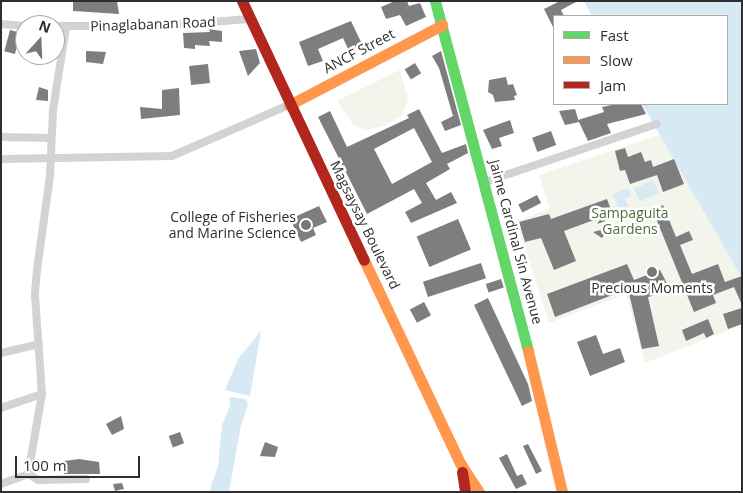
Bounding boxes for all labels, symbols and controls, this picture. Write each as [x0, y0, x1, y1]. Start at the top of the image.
street label: Pinaglabanan Road [90, 13, 216, 35]
north arrow [15, 15, 65, 65]
text: N [36, 15, 54, 37]
legend [553, 15, 728, 105]
street label: ANCF Street [321, 25, 397, 77]
text: Fast [600, 25, 629, 45]
text: Slow [600, 50, 633, 70]
text: Jam [600, 75, 626, 95]
street label: Magsaysay Boulevard [327, 158, 403, 292]
street label: Jaime Cardinal Sin Avenue [486, 158, 546, 326]
park label: Sampaguita Gardens [591, 205, 669, 238]
place label: College of Fisheries and Marine Science [169, 209, 296, 242]
marker: College of Fisheries and Marine Science [300, 219, 312, 231]
marker: Precious Moments [646, 266, 658, 278]
place label: Precious Moments [591, 280, 713, 296]
scale bar [18, 446, 142, 478]
text: 100 m [23, 455, 67, 475]

